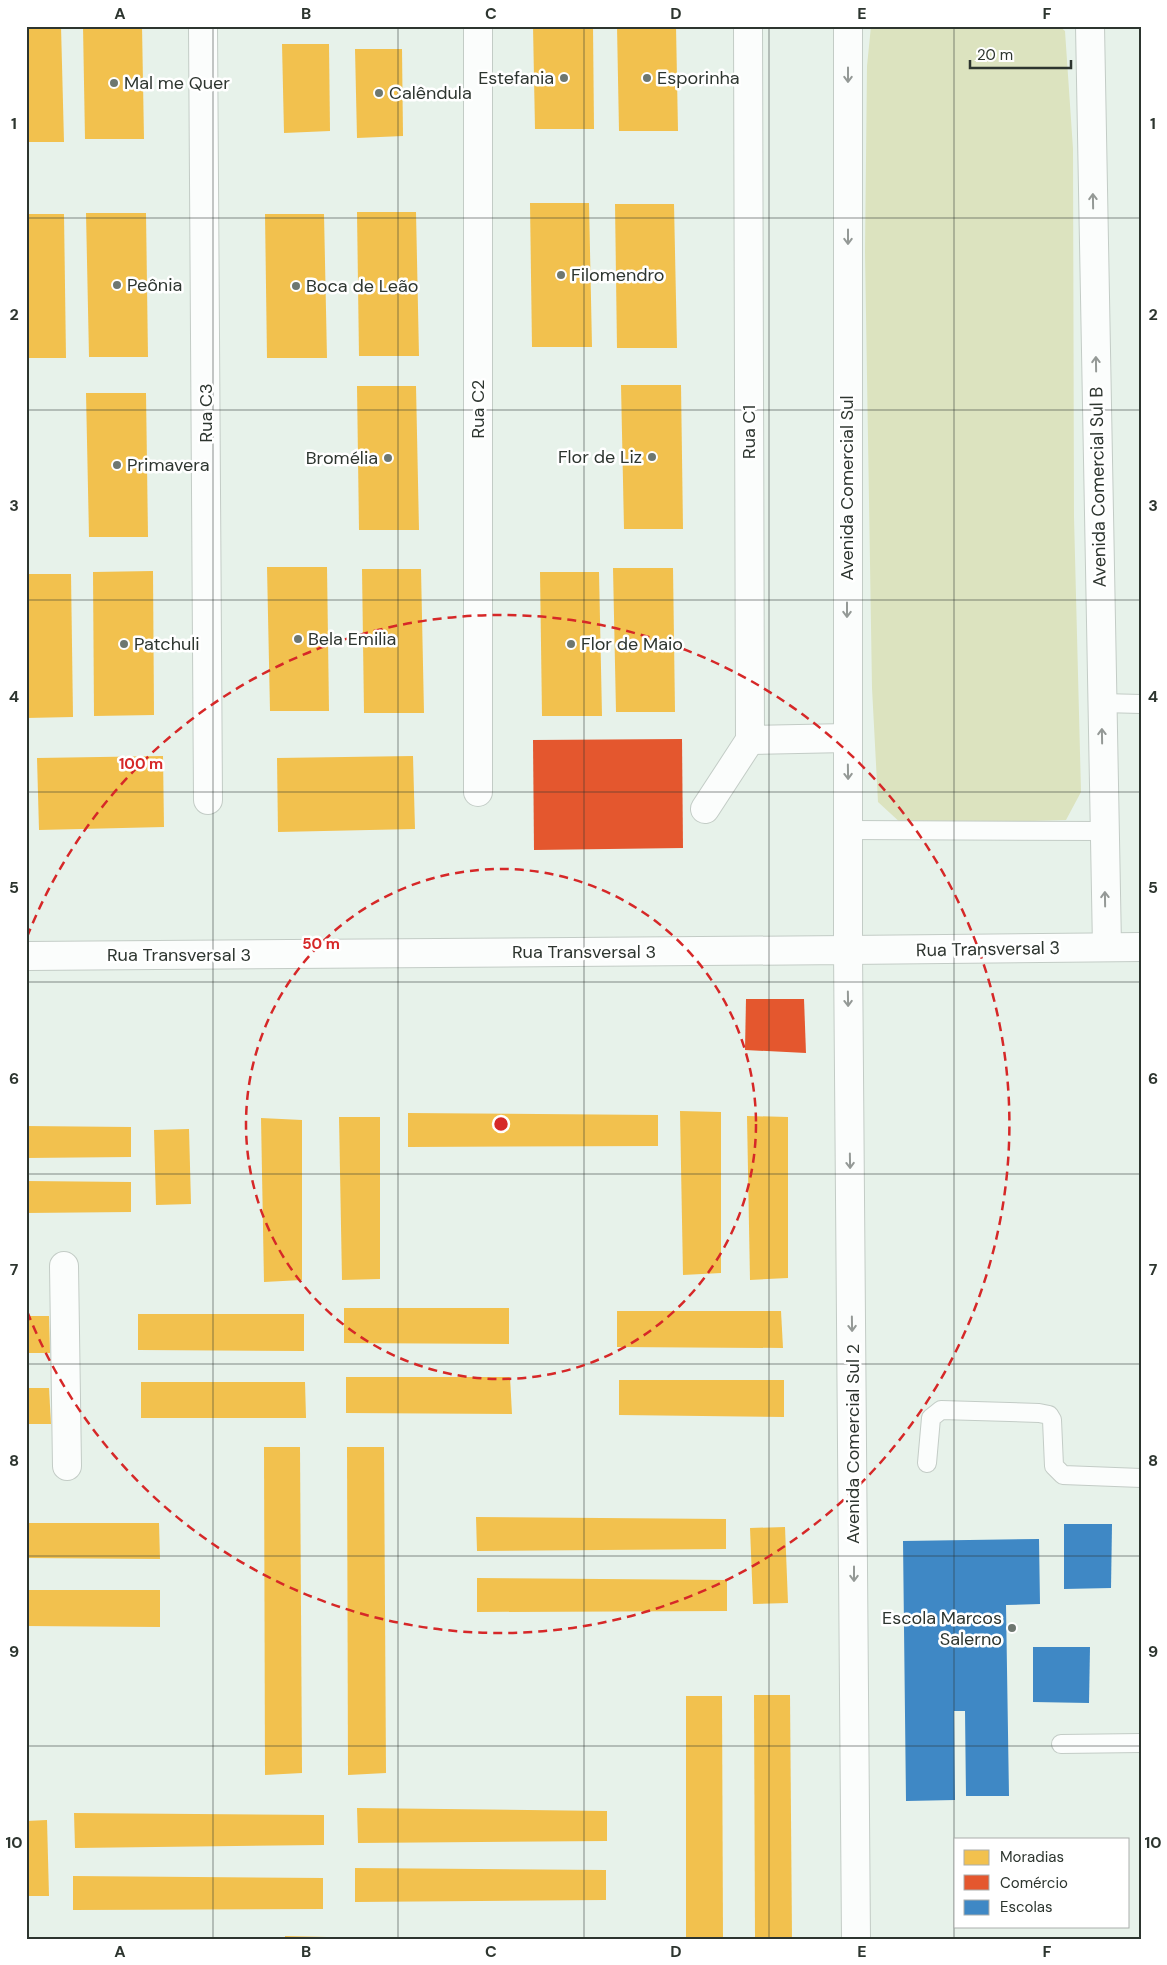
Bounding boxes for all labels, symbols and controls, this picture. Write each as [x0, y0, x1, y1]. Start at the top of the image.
text: A [114, 3, 126, 24]
text: B [301, 3, 311, 24]
text: C [485, 3, 497, 24]
text: D [670, 3, 682, 24]
text: E [857, 3, 867, 24]
text: F [1043, 3, 1052, 24]
scale bar [970, 38, 1071, 70]
text: 20 m [977, 45, 1013, 65]
place label: Estefania [478, 66, 554, 90]
place label: Esporinha [657, 66, 740, 90]
one-way arrow [843, 66, 853, 83]
place label: Mal me Quer [124, 71, 230, 95]
marker: Estefania [558, 72, 570, 84]
marker: Esporinha [641, 72, 653, 84]
marker: Mal me Quer [108, 77, 120, 89]
place label: Calêndula [389, 81, 472, 105]
marker: Calêndula [373, 87, 385, 99]
text: 1 [11, 113, 17, 134]
text: 1 [1150, 113, 1156, 134]
one-way arrow [1088, 193, 1098, 210]
one-way arrow [843, 229, 853, 245]
place label: Filomendro [571, 263, 665, 287]
marker: Filomendro [555, 269, 567, 281]
place label: Peônia [127, 273, 182, 297]
place label: Boca de Leão [306, 274, 419, 298]
marker: Peônia [111, 279, 123, 291]
marker: Boca de Leão [290, 280, 302, 292]
text: 2 [9, 304, 19, 325]
text: 2 [1148, 304, 1158, 325]
one-way arrow [1091, 356, 1101, 372]
street label: Rua C2 [466, 380, 490, 438]
street label: Rua C3 [194, 383, 218, 443]
street label: Avenida Comercial Sul B [1084, 386, 1112, 587]
street label: Avenida Comercial Sul [835, 396, 859, 580]
street label: Rua C1 [737, 405, 761, 459]
place label: Flor de Liz [558, 445, 642, 469]
place label: Bromélia [306, 446, 378, 470]
marker: Flor de Liz [646, 451, 658, 463]
marker: Bromélia [382, 452, 394, 464]
place label: Primavera [127, 453, 210, 477]
marker: Primavera [111, 459, 123, 471]
text: 3 [9, 495, 19, 516]
text: 3 [1148, 495, 1158, 516]
one-way arrow [842, 602, 852, 618]
place label: Bela Emilia [308, 627, 396, 651]
place label: Patchuli [134, 632, 200, 656]
place label: Flor de Maio [581, 632, 683, 656]
marker: Bela Emilia [292, 633, 304, 645]
marker: Patchuli [118, 638, 130, 650]
marker: Flor de Maio [565, 638, 577, 650]
text: 4 [9, 686, 19, 707]
text: 4 [1148, 686, 1158, 707]
one-way arrow [1097, 728, 1107, 744]
text: 100 m [119, 754, 163, 774]
one-way arrow [843, 764, 852, 780]
text: 5 [9, 877, 19, 898]
text: 5 [1148, 877, 1158, 898]
one-way arrow [1101, 891, 1110, 907]
text: 50 m [302, 934, 340, 954]
street label: Rua Transversal 3 [916, 936, 1060, 962]
street label: Rua Transversal 3 [512, 940, 656, 964]
street label: Rua Transversal 3 [107, 943, 251, 967]
one-way arrow [844, 991, 853, 1007]
text: 6 [9, 1068, 19, 1089]
text: 6 [1148, 1068, 1158, 1089]
centre of rings [492, 1115, 510, 1133]
one-way arrow [845, 1153, 855, 1169]
text: 7 [10, 1259, 19, 1280]
text: 7 [1149, 1259, 1158, 1280]
one-way arrow [847, 1316, 857, 1332]
street label: Avenida Comercial Sul 2 [841, 1344, 865, 1544]
text: 8 [9, 1450, 19, 1471]
text: 8 [1148, 1450, 1158, 1471]
one-way arrow [849, 1566, 859, 1582]
place label: Escola Marcos Salerno [882, 1606, 1002, 1651]
marker: Escola Marcos Salerno [1006, 1622, 1018, 1634]
text: 9 [9, 1641, 19, 1662]
text: 9 [1148, 1641, 1158, 1662]
text: 10 [5, 1832, 23, 1853]
text: 10 [1144, 1832, 1162, 1853]
legend [954, 1838, 1130, 1928]
text: Moradias [1000, 1847, 1064, 1867]
text: Comércio [1000, 1873, 1068, 1893]
text: Escolas [1000, 1897, 1053, 1917]
text: A [114, 1941, 126, 1962]
text: B [301, 1941, 311, 1962]
text: C [485, 1941, 497, 1962]
text: D [670, 1941, 682, 1962]
text: E [857, 1941, 867, 1962]
text: F [1043, 1941, 1052, 1962]

